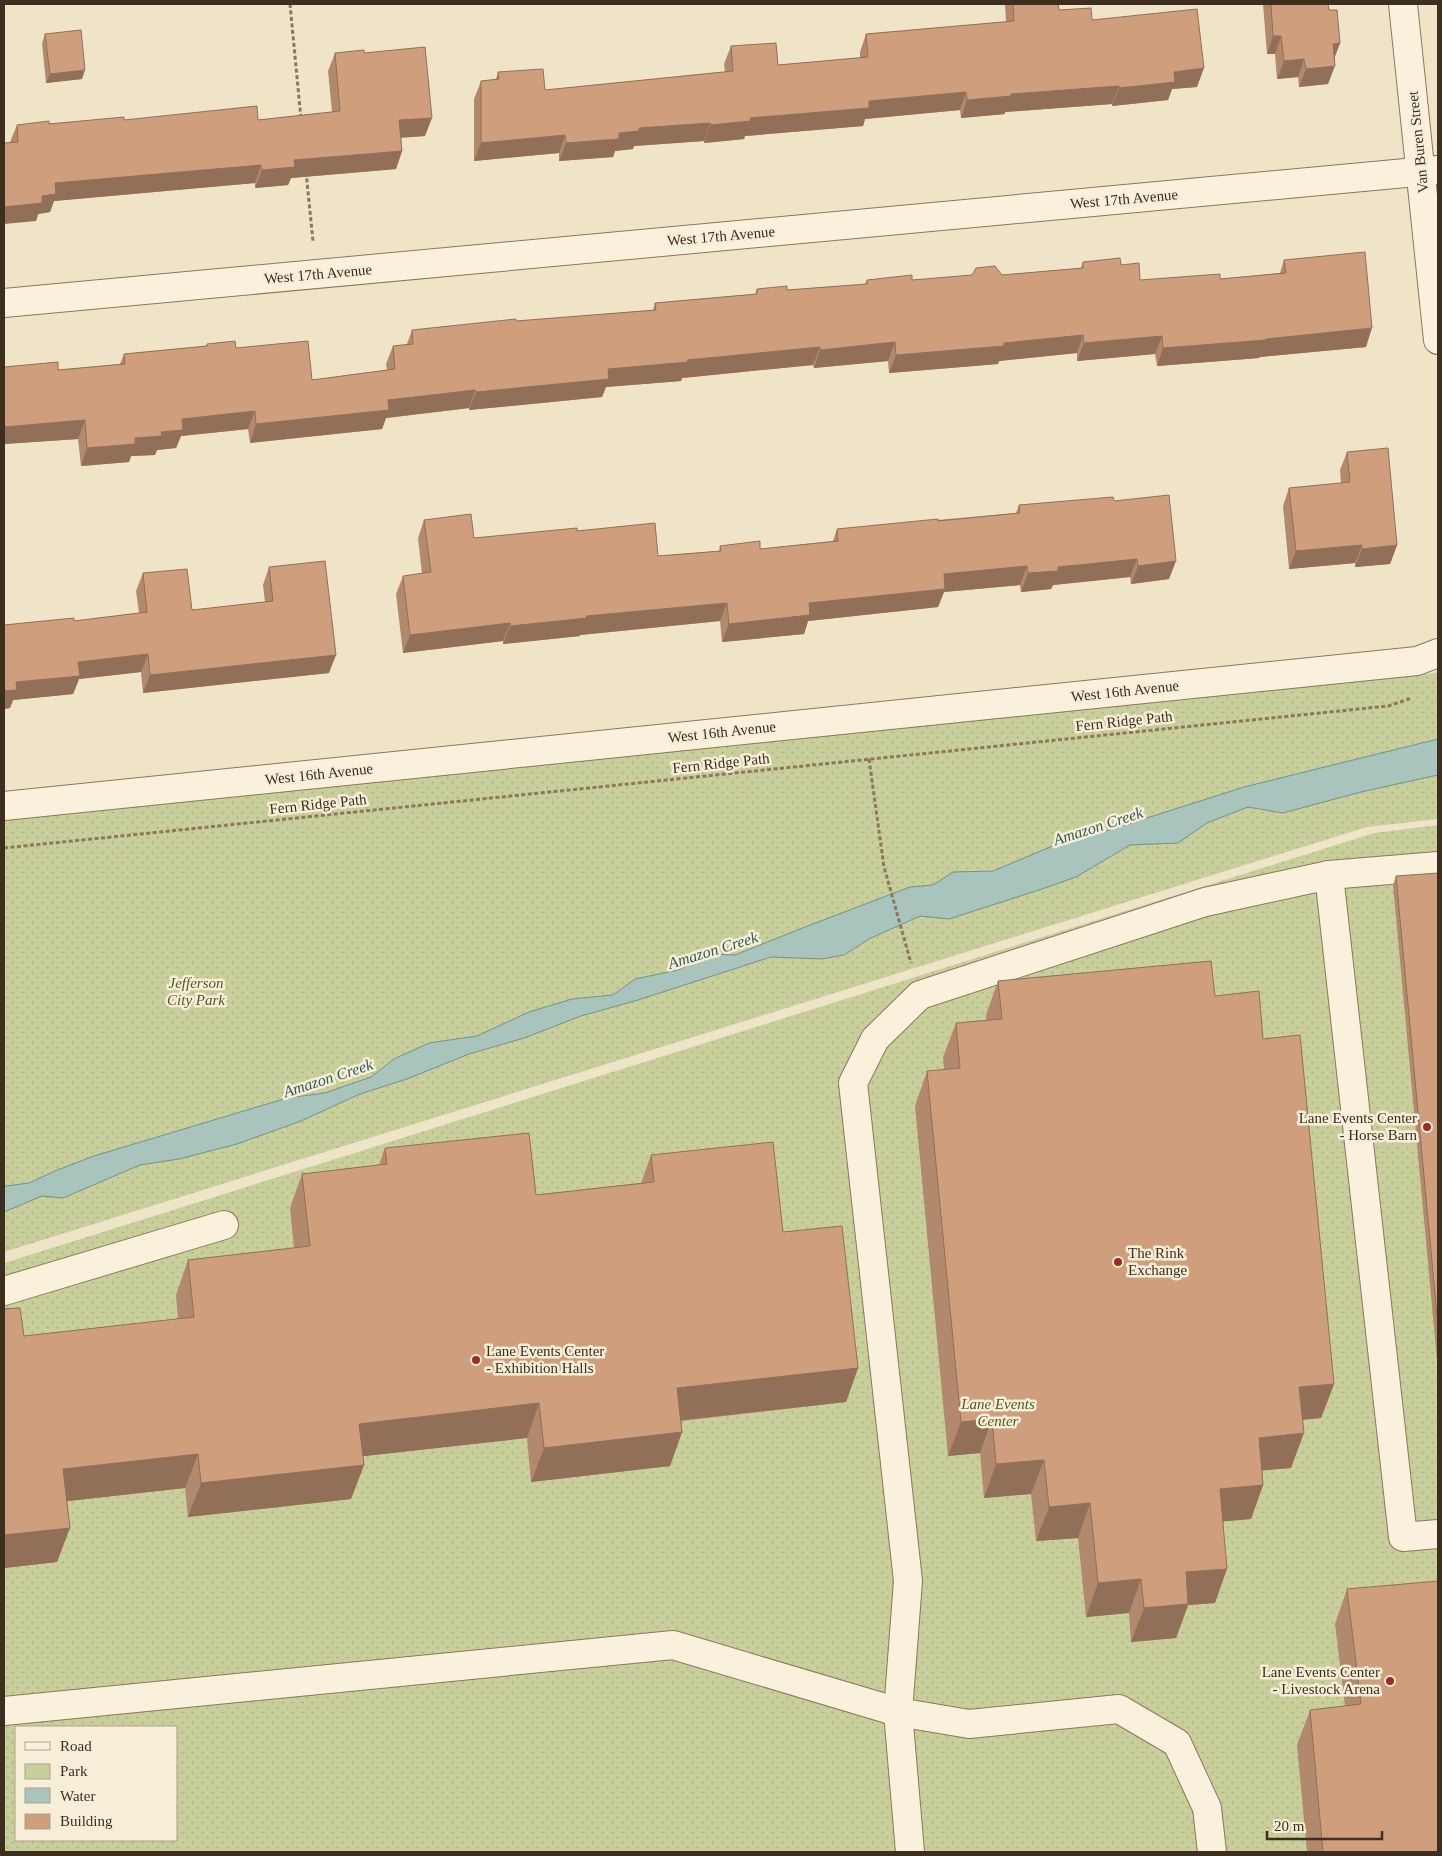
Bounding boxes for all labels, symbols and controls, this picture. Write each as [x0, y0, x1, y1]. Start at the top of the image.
street label: Van Buren Street [1405, 89, 1431, 194]
street label: West 17th Avenue [1069, 186, 1179, 212]
street label: West 17th Avenue [666, 223, 776, 249]
street label: West 17th Avenue [263, 261, 373, 287]
street label: West 16th Avenue [1070, 677, 1180, 705]
street label: Fern Ridge Path [1075, 708, 1174, 734]
street label: West 16th Avenue [667, 718, 777, 746]
street label: Fern Ridge Path [672, 750, 771, 776]
street label: West 16th Avenue [264, 760, 374, 788]
street label: Fern Ridge Path [269, 791, 368, 817]
water label: Amazon Creek [1050, 803, 1146, 849]
water label: Amazon Creek [665, 928, 761, 972]
park label: Jefferson City Park [167, 975, 225, 1008]
water label: Amazon Creek [280, 1055, 376, 1101]
place label: Lane Events Center - Horse Barn [1299, 1110, 1417, 1143]
marker: Lane Events Center - Horse Barn [1421, 1121, 1433, 1133]
place label: The Rink Exchange [1128, 1245, 1187, 1278]
marker: The Rink Exchange [1112, 1256, 1124, 1268]
place label: Lane Events Center - Exhibition Halls [486, 1343, 604, 1376]
marker: Lane Events Center - Exhibition Halls [470, 1354, 482, 1366]
park label: Lane Events Center [960, 1396, 1035, 1429]
place label: Lane Events Center - Livestock Arena [1262, 1664, 1380, 1697]
marker: Lane Events Center - Livestock Arena [1384, 1675, 1396, 1687]
legend [15, 1726, 178, 1841]
text: Road [60, 1738, 92, 1754]
text: Park [60, 1763, 88, 1779]
text: Water [60, 1788, 95, 1804]
scale bar [1267, 1808, 1382, 1840]
text: Building [60, 1813, 113, 1829]
text: 20 m [1274, 1818, 1305, 1834]

